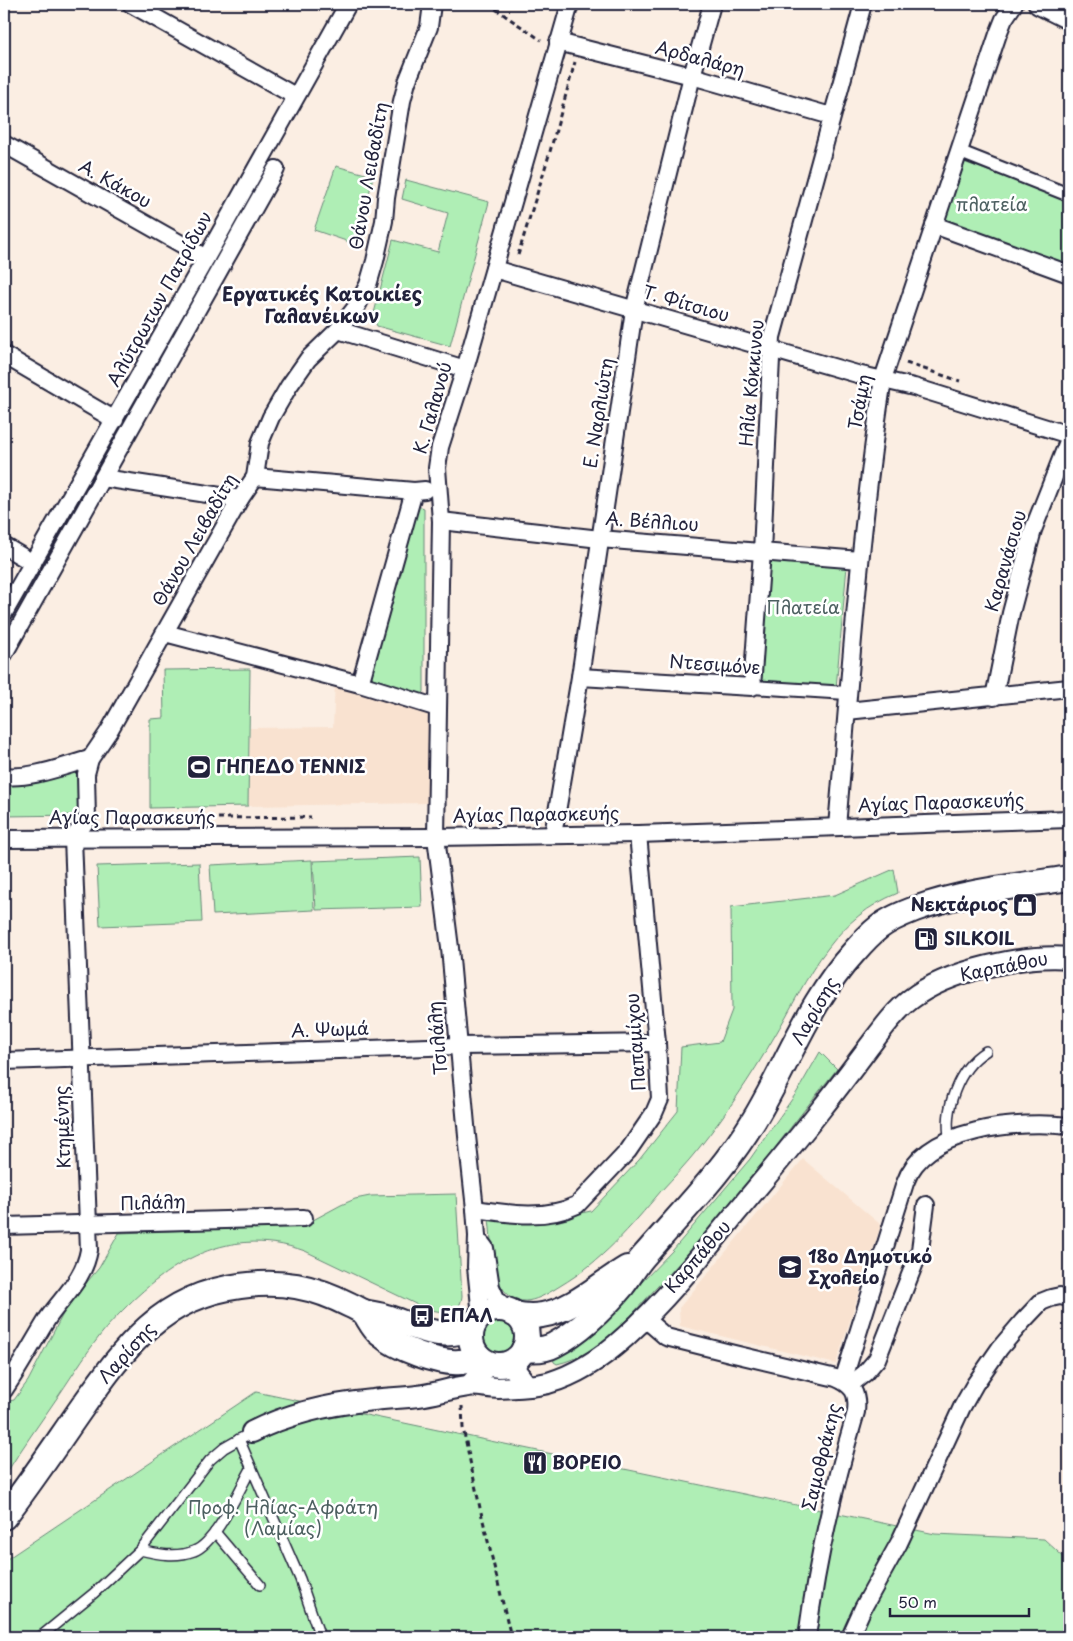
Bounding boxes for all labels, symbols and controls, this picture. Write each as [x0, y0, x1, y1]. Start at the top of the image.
street label: Αρδαλάρη [653, 33, 748, 82]
street label: Θάνου Λειβαδίτη [341, 100, 394, 252]
street label: Α. Κάκου [74, 152, 157, 214]
park label: πλατεία [956, 190, 1028, 217]
street label: Αλύτρωτων Πατρίδων [99, 206, 218, 391]
street label: Τ. Φίτσιου [640, 277, 733, 328]
district label: Εργατικές Κατοικίες Γαλανέικων [222, 279, 422, 329]
street label: Ηλία Κόκκινου [732, 318, 770, 447]
street label: Ε. Ναρλιώτη [575, 356, 620, 470]
street label: Κ. Γαλανού [406, 358, 458, 457]
street label: Τσάμη [840, 372, 877, 432]
street label: Θάνου Λειβαδίτη [145, 468, 243, 611]
street label: Α. Βέλλιου [605, 504, 700, 537]
street label: Καρανάσιου [977, 506, 1032, 615]
park label: Πλατεία [766, 593, 840, 620]
street label: Ντεσιμόνε [669, 647, 762, 680]
place label: ΓΗΠΕΔΟ ΤΕΝΝΙΣ [216, 752, 366, 779]
sports icon: ΓΗΠΕΔΟ ΤΕΝΝΙΣ [186, 754, 212, 780]
street label: Αγίας Παρασκευής [857, 785, 1025, 818]
street label: Αγίας Παρασκευής [452, 799, 619, 828]
street label: Αγίας Παρασκευής [49, 803, 215, 830]
place label: Νεκτάριος [911, 890, 1008, 917]
shop icon: Νεκτάριος [1012, 892, 1038, 918]
place label: SILKOIL [944, 924, 1015, 951]
fuel station icon: SILKOIL [913, 926, 939, 952]
street label: Καρπάθου [957, 944, 1050, 987]
street label: Λαρίσης [783, 971, 844, 1049]
street label: Παπαμίχου [618, 992, 651, 1092]
street label: Τσιλάλη [420, 1000, 453, 1076]
street label: Α. Ψωμά [291, 1014, 369, 1043]
street label: Κτημένης [47, 1085, 76, 1169]
street label: Πιλάλη [120, 1187, 186, 1216]
street label: Καρπάθου [657, 1214, 736, 1298]
place label: 18ο Δημοτικό Σχολείο [808, 1242, 932, 1290]
school or university icon: 18ο Δημοτικό Σχολείο [777, 1254, 803, 1280]
place label: ΕΠΑΛ [440, 1301, 493, 1328]
bus stop icon: ΕΠΑΛ [409, 1303, 435, 1329]
street label: Λαρίσης [91, 1315, 161, 1389]
street label: Σαμοθράκης [794, 1400, 847, 1513]
place label: ΒΟΡΕΙΟ [552, 1448, 622, 1475]
restaurant icon: ΒΟΡΕΙΟ [522, 1450, 548, 1476]
park label: Προφ. Ηλίας-Αφράτη (Λαμίας) [188, 1493, 378, 1541]
scale bar [890, 1586, 1029, 1618]
text: 50 m [898, 1590, 937, 1613]

